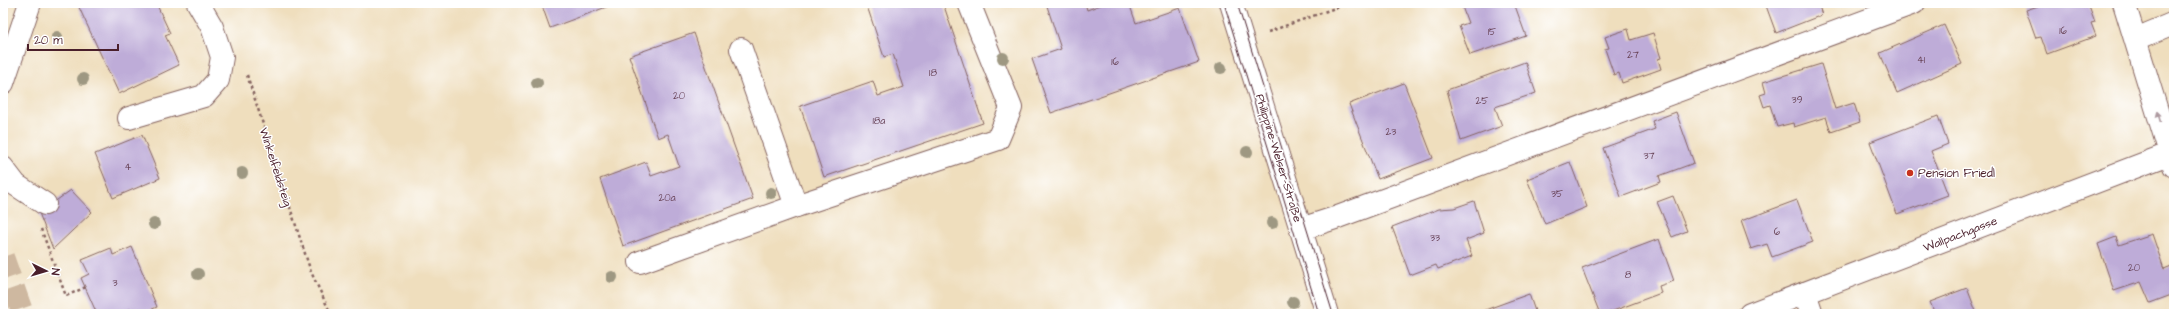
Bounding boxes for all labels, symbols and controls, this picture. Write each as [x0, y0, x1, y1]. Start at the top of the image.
house number: 16 [2059, 24, 2067, 38]
house number: 15 [1488, 25, 1496, 39]
scale bar [28, 26, 118, 52]
text: 20 m [34, 32, 63, 49]
house number: 27 [1627, 48, 1639, 62]
house number: 41 [1917, 53, 1926, 67]
house number: 16 [1111, 55, 1119, 69]
house number: 18 [929, 66, 937, 80]
house number: 20 [673, 89, 685, 103]
street label: Philippine-Welser-Straße [1251, 92, 1306, 225]
house number: 39 [1792, 93, 1803, 107]
house number: 25 [1476, 94, 1488, 108]
one-way arrow [2155, 111, 2161, 123]
house number: 18a [873, 114, 885, 128]
house number: 23 [1386, 125, 1396, 139]
street label: Winkelfeldsteig [254, 126, 296, 209]
house number: 37 [1643, 149, 1655, 163]
house number: 4 [125, 160, 132, 174]
place label: Pension Friedl [1918, 165, 1995, 182]
marker: Pension Friedl [1905, 168, 1915, 178]
house number: 35 [1551, 187, 1563, 201]
house number: 20a [658, 191, 676, 205]
street label: Wallpachgasse [1921, 212, 2001, 257]
house number: 6 [1774, 225, 1781, 239]
house number: 33 [1430, 231, 1440, 245]
north arrow [26, 251, 66, 291]
house number: 20 [2128, 261, 2140, 275]
text: N [48, 268, 63, 276]
house number: 8 [1625, 268, 1632, 282]
house number: 3 [112, 276, 118, 290]

